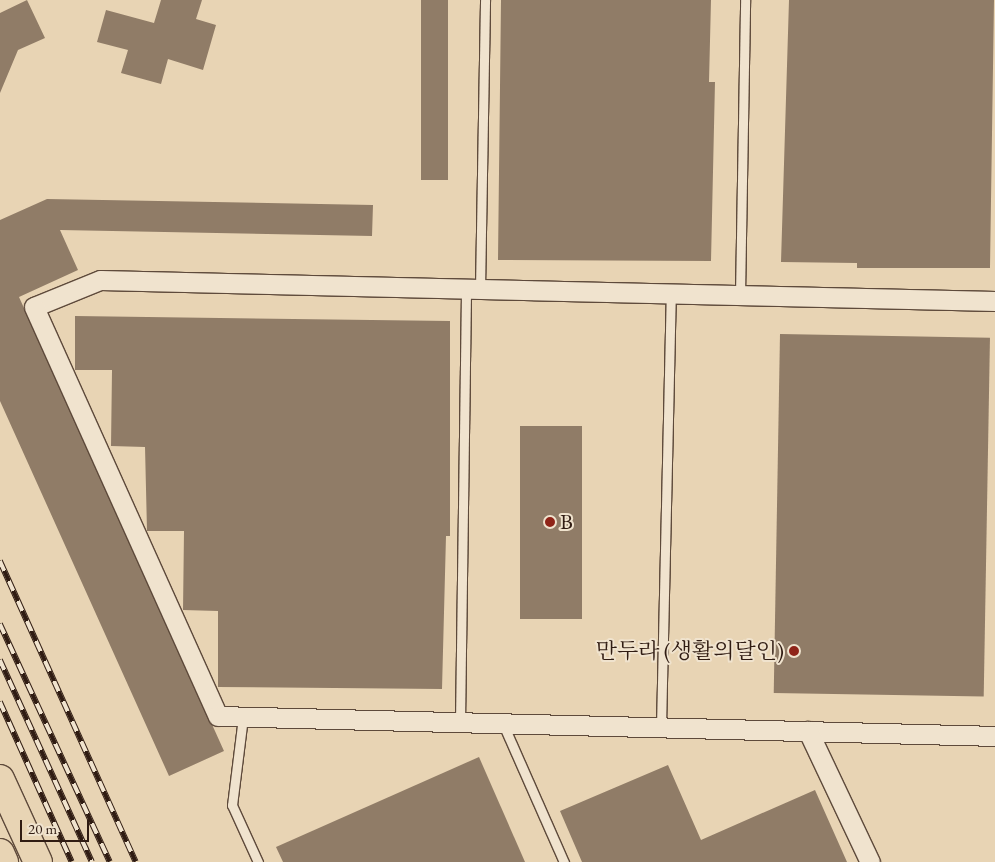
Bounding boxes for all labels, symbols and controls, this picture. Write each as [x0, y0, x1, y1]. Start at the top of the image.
place label: B [560, 509, 573, 535]
marker: B [544, 516, 556, 528]
place label: 만두라 (생활의달인) [596, 638, 784, 664]
marker: 만두라 (생활의달인) [788, 645, 800, 657]
scale bar [22, 810, 91, 842]
text: 20 m [28, 819, 57, 838]

